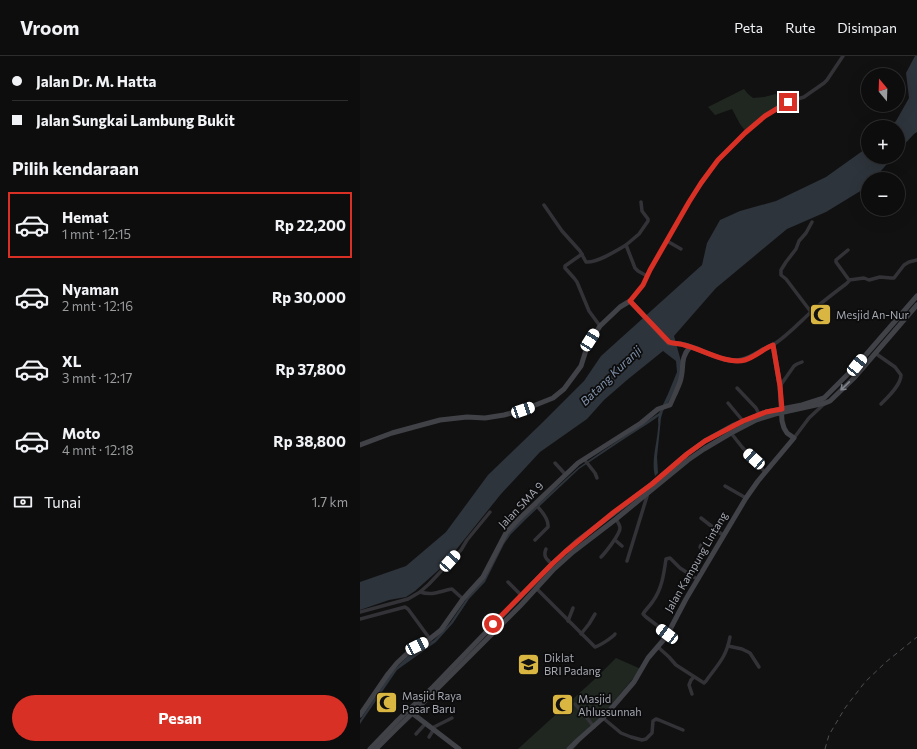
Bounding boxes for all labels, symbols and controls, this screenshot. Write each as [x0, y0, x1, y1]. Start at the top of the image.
text: Vroom [20, 16, 79, 39]
text: Peta [734, 19, 763, 36]
text: Rute [785, 19, 815, 36]
text: Disimpan [837, 19, 897, 36]
north arrow [861, 68, 905, 112]
map controls [861, 68, 905, 216]
text: Jalan Dr. M. Hatta [36, 72, 157, 90]
route end [779, 93, 797, 111]
text: Jalan Sungkai Lambung Bukit [36, 111, 235, 129]
button: + [861, 120, 905, 164]
text: Pilih kendaraan [12, 157, 139, 179]
button: − [861, 172, 905, 216]
icon: car [14, 207, 50, 243]
text: Hemat [62, 208, 108, 226]
text: Rp 22,200 [275, 216, 346, 234]
text: 1 mnt · 12:15 [62, 226, 131, 242]
icon: car [14, 279, 50, 315]
text: Nyaman [62, 280, 119, 298]
text: Rp 30,000 [272, 288, 346, 306]
text: 2 mnt · 12:16 [62, 298, 133, 314]
mosque icon: Mesjid An-Nur [807, 302, 833, 328]
place label: Mesjid An-Nur [836, 308, 909, 321]
car [579, 327, 601, 353]
water label: Batang Kuranji [577, 342, 644, 408]
icon: car [14, 351, 50, 387]
text: XL [62, 352, 81, 370]
car [845, 352, 869, 378]
text: Rp 37,800 [275, 360, 346, 378]
text: 3 mnt · 12:17 [62, 370, 132, 386]
one-way arrow [840, 381, 850, 391]
car [510, 400, 536, 420]
icon: car [14, 423, 50, 459]
text: Moto [62, 424, 101, 442]
text: Rp 38,800 [273, 432, 346, 450]
text: 4 mnt · 12:18 [62, 442, 134, 458]
car [741, 447, 767, 471]
street label: Jalan SMA 9 [495, 479, 547, 531]
icon: cash [12, 491, 34, 513]
text: Tunai [44, 493, 81, 511]
text: 1.7 km [312, 494, 348, 510]
street label: Jalan Kampung Lintang [662, 509, 730, 615]
car [438, 548, 462, 574]
route start [484, 615, 502, 633]
car [654, 622, 680, 646]
car [404, 635, 430, 657]
school or university icon: Diklat BRI Padang [515, 651, 541, 677]
place label: Diklat BRI Padang [544, 651, 601, 677]
mosque icon: Masjid Raya Pasar Baru [374, 689, 400, 715]
place label: Masjid Raya Pasar Baru [402, 689, 462, 715]
mosque icon: Masjid Ahlussunnah [550, 692, 576, 718]
place label: Masjid Ahlussunnah [578, 692, 642, 718]
button: Pesan [12, 695, 348, 741]

